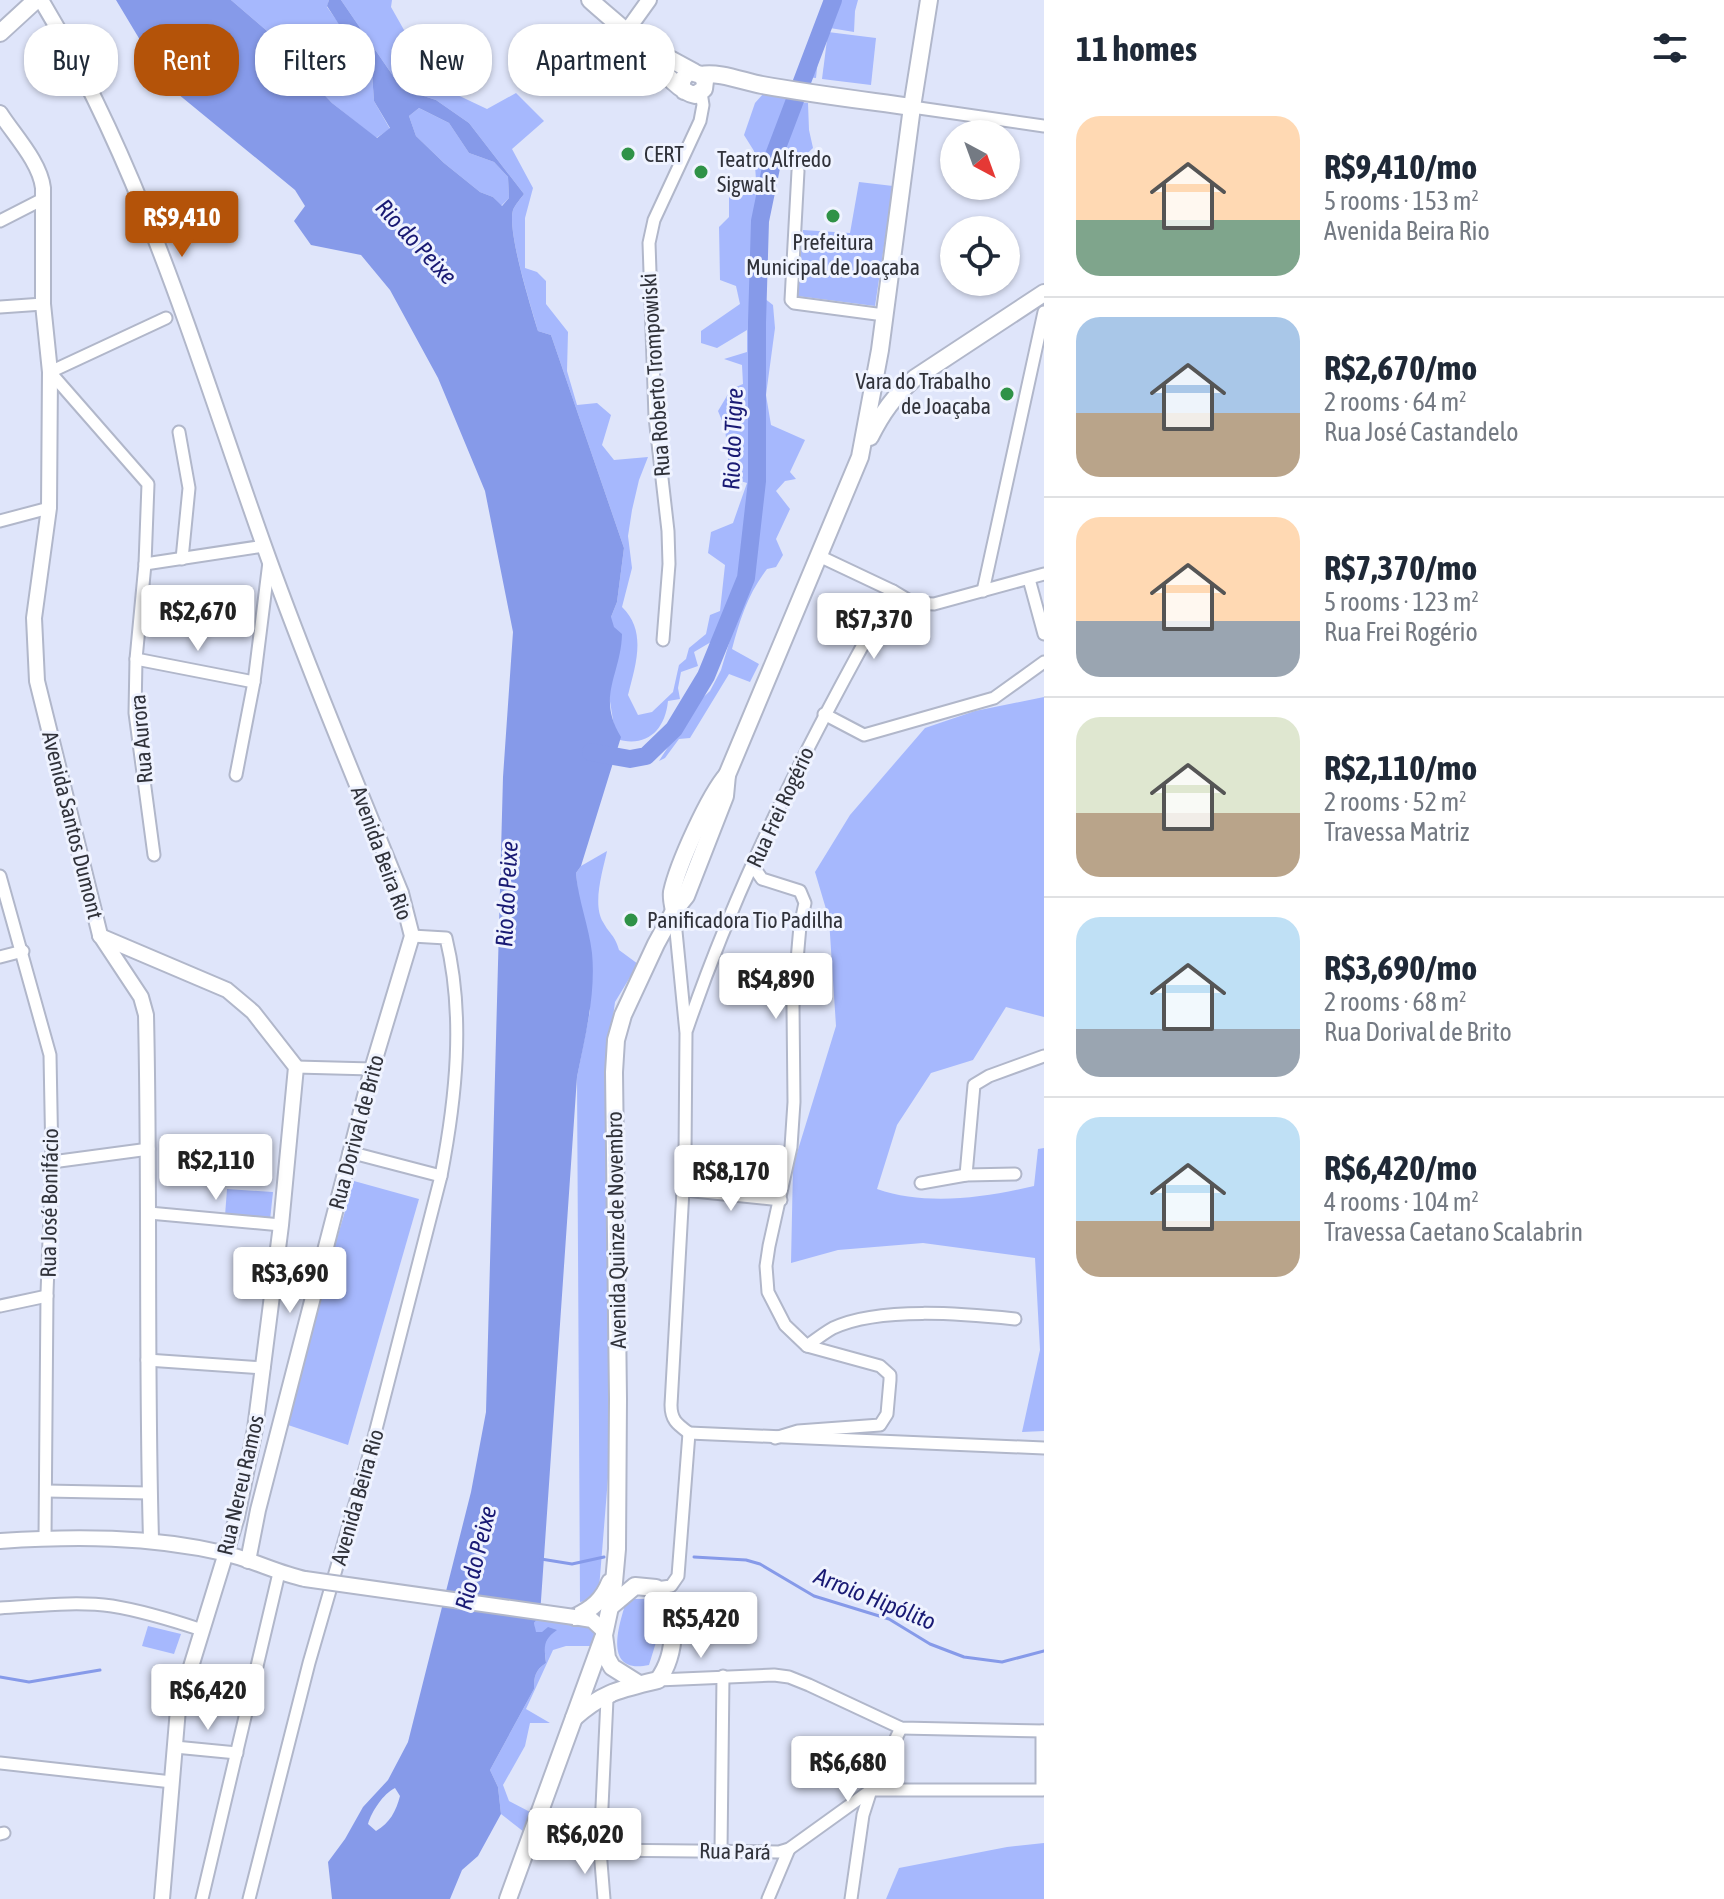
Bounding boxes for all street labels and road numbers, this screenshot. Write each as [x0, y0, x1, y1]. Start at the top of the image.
street label: Rua Roberto Trompowiski [635, 272, 675, 478]
street label: Rua Aurora [124, 693, 158, 785]
street label: Avenida Santos Dumont [37, 728, 109, 922]
street label: Rua Frei Rogério [741, 743, 819, 871]
street label: Avenida Beira Rio [346, 783, 418, 923]
street label: Rua Dorival de Brito [323, 1052, 389, 1212]
street label: Avenida Quinze de Novembro [601, 1111, 631, 1349]
street label: Rua José Bonifácio [35, 1128, 63, 1278]
street label: Rua Nereu Ramos [211, 1412, 269, 1558]
street label: Avenida Beira Rio [325, 1426, 389, 1568]
street label: Rua Pará [699, 1837, 771, 1865]

